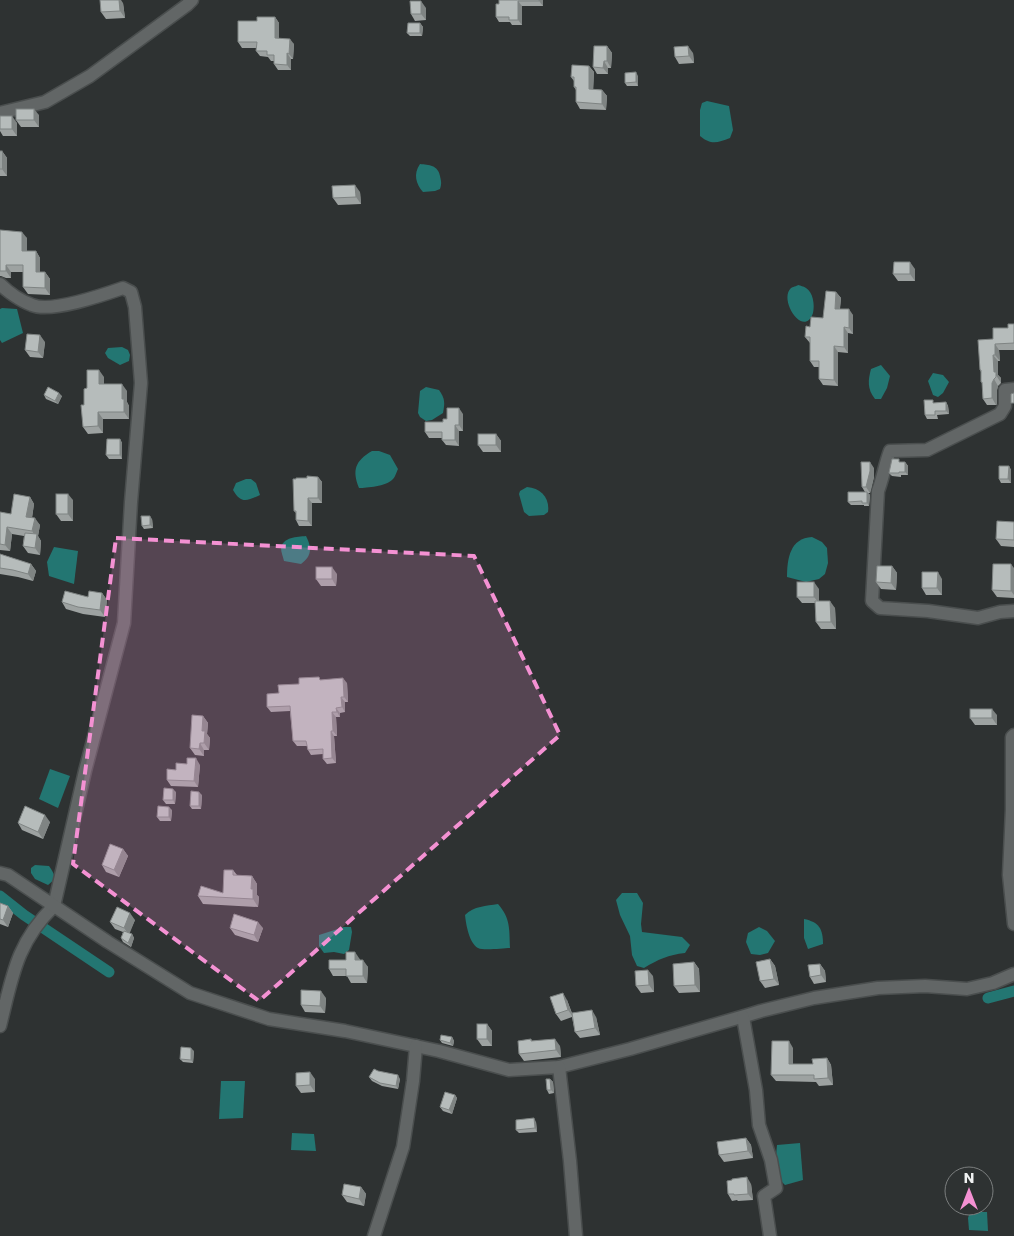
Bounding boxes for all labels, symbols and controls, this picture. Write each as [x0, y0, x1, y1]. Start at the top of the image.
north arrow [944, 1166, 994, 1216]
text: N [964, 1168, 974, 1188]

